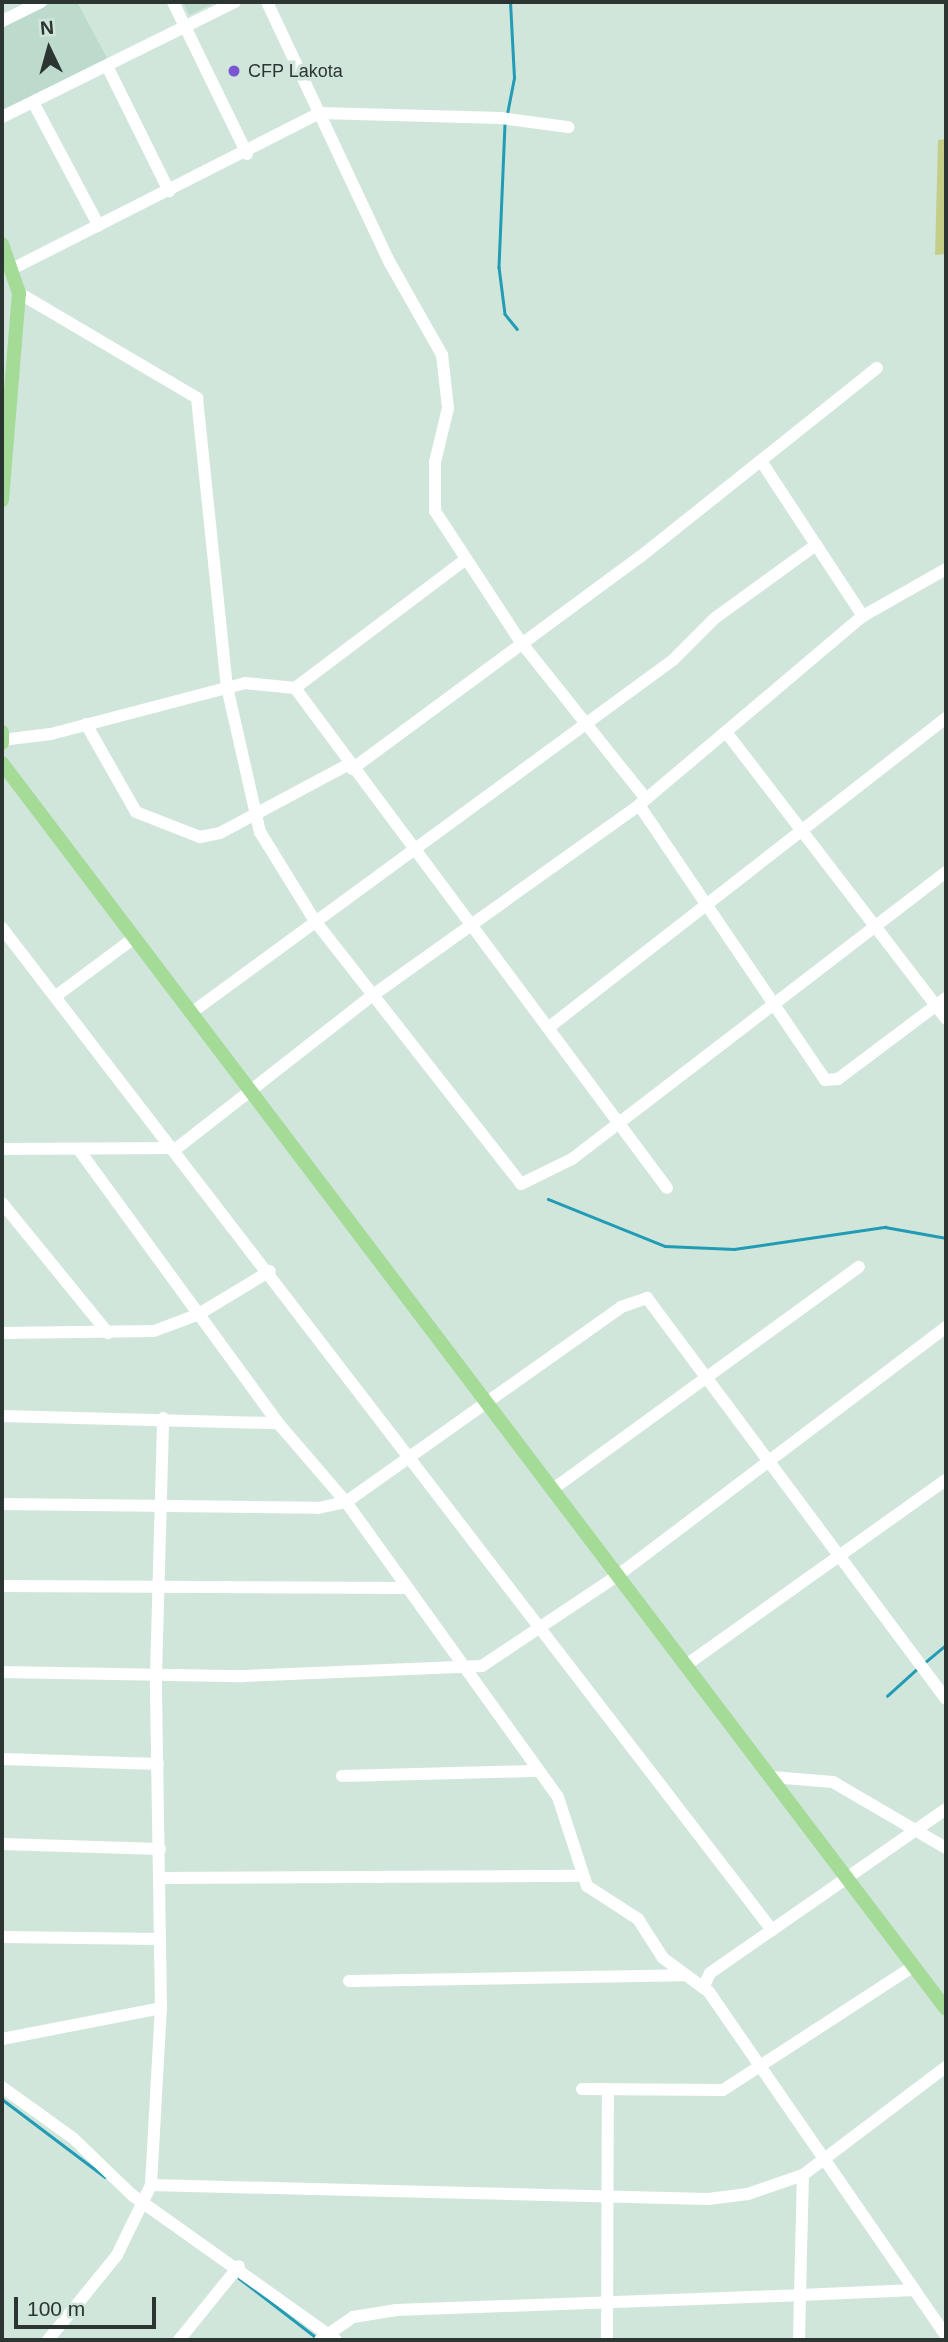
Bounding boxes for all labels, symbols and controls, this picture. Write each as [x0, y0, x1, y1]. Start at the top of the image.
north arrow [14, 14, 84, 84]
text: N [39, 17, 55, 39]
place label: CFP Lakota [248, 60, 343, 82]
marker: CFP Lakota [226, 63, 242, 79]
scale bar [18, 2282, 159, 2326]
text: 100 m [27, 2297, 85, 2320]

